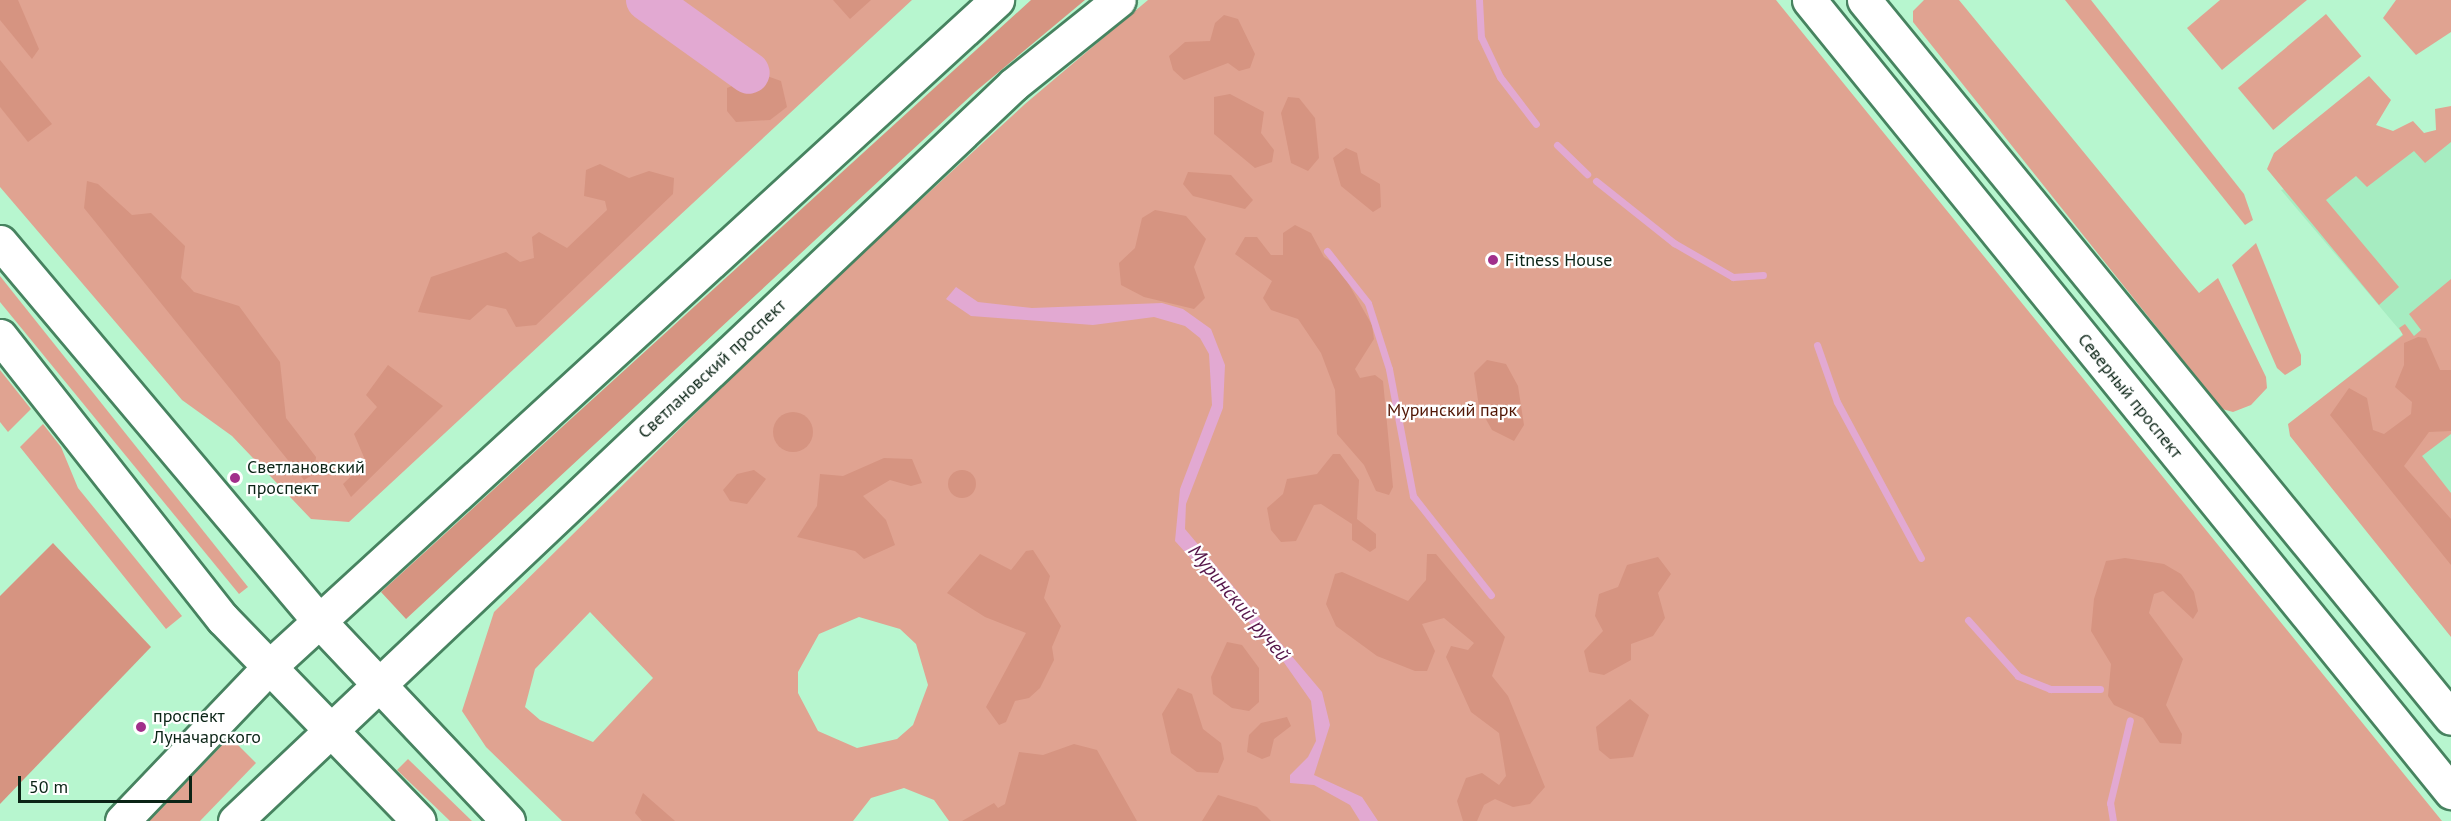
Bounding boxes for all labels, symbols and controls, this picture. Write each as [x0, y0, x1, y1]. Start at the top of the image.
place label: Fitness House [1505, 249, 1612, 271]
marker: Fitness House [1486, 253, 1500, 267]
street label: Светлановский проспект [634, 295, 790, 443]
street label: Северный проспект [2073, 329, 2187, 463]
park label: Муринский парк [1387, 399, 1517, 421]
place label: Светлановский проспект [247, 457, 365, 500]
marker: Светлановский проспект [228, 471, 242, 485]
water label: Муринский ручей [1183, 540, 1295, 666]
place label: проспект Луначарского [153, 706, 261, 748]
marker: проспект Луначарского [134, 720, 148, 734]
scale bar [21, 764, 195, 802]
text: 50 m [29, 775, 68, 798]

